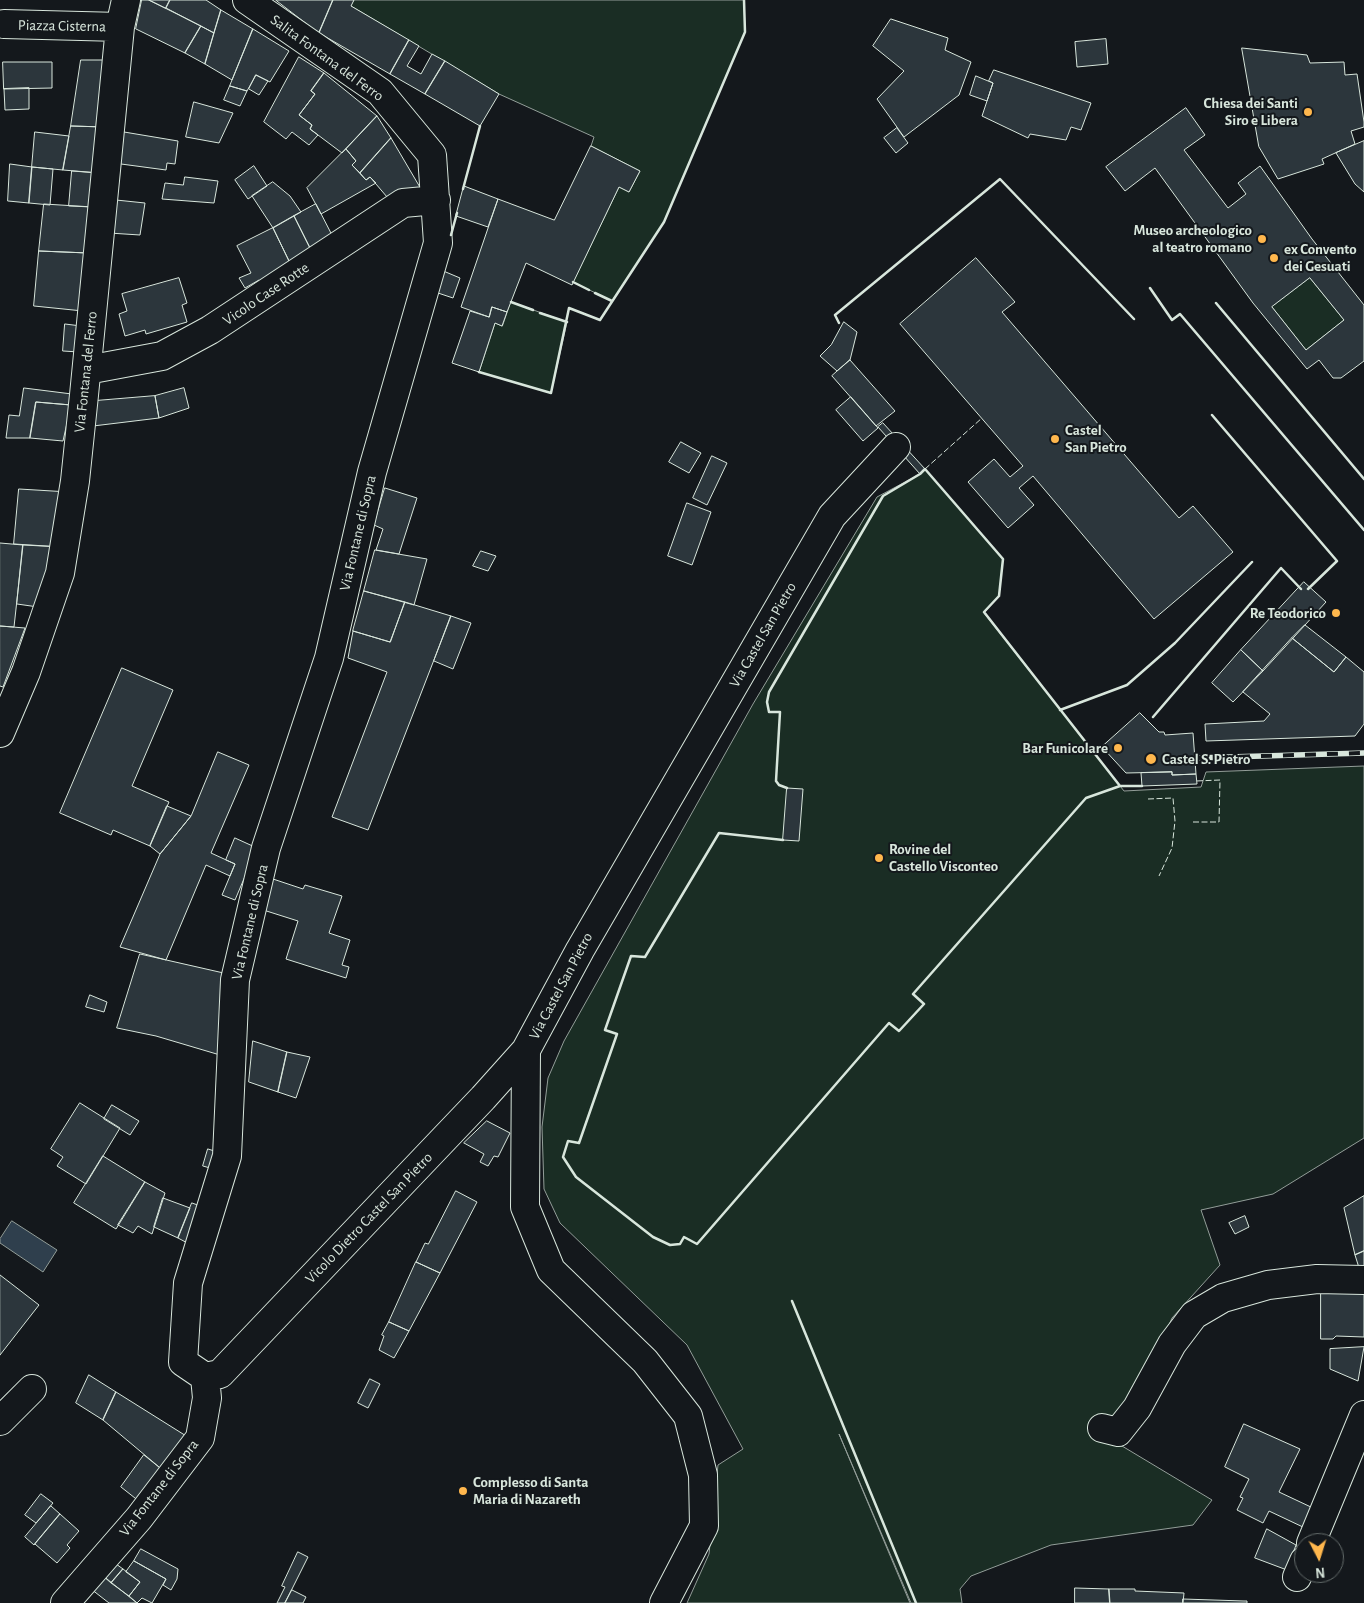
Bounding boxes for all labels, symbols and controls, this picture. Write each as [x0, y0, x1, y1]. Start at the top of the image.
street label: Salita Fontana del Ferro [267, 11, 387, 105]
street label: Piazza Cisterna [18, 16, 106, 36]
place label: Chiesa dei Santi Siro e Libera [1204, 94, 1298, 129]
marker: Chiesa dei Santi Siro e Libera [1302, 106, 1314, 118]
place label: Museo archeologico al teatro romano [1133, 221, 1252, 256]
marker: Museo archeologico al teatro romano [1256, 233, 1268, 245]
place label: ex Convento dei Gesuati [1284, 240, 1357, 275]
marker: ex Convento dei Gesuati [1268, 252, 1280, 264]
street label: Vicolo Case Rotte [220, 259, 312, 329]
street label: Via Fontana del Ferro [71, 310, 101, 434]
place label: Castel San Pietro [1065, 421, 1127, 456]
marker: Castel San Pietro [1049, 433, 1061, 445]
street label: Via Fontane di Sopra [336, 473, 380, 593]
street label: Via Castel San Pietro [726, 579, 800, 691]
place label: Re Teodorico [1250, 604, 1326, 622]
marker: Re Teodorico [1330, 607, 1342, 619]
place label: Bar Funicolare [1022, 739, 1108, 757]
marker: Bar Funicolare [1112, 742, 1124, 754]
place label: Castel S. Pietro [1162, 750, 1250, 768]
marker: Castel S. Pietro [1144, 752, 1158, 766]
place label: Rovine del Castello Visconteo [889, 840, 998, 875]
marker: Rovine del Castello Visconteo [873, 852, 885, 864]
street label: Via Fontane di Sopra [228, 862, 272, 982]
street label: Via Castel San Pietro [525, 929, 597, 1043]
street label: Vicolo Dietro Castel San Pietro [302, 1149, 436, 1287]
street label: Via Fontane di Sopra [116, 1436, 202, 1540]
place label: Complesso di Santa Maria di Nazareth [473, 1473, 589, 1508]
marker: Complesso di Santa Maria di Nazareth [457, 1485, 469, 1497]
north arrow [1294, 1533, 1344, 1583]
text: N [1315, 1565, 1326, 1579]

